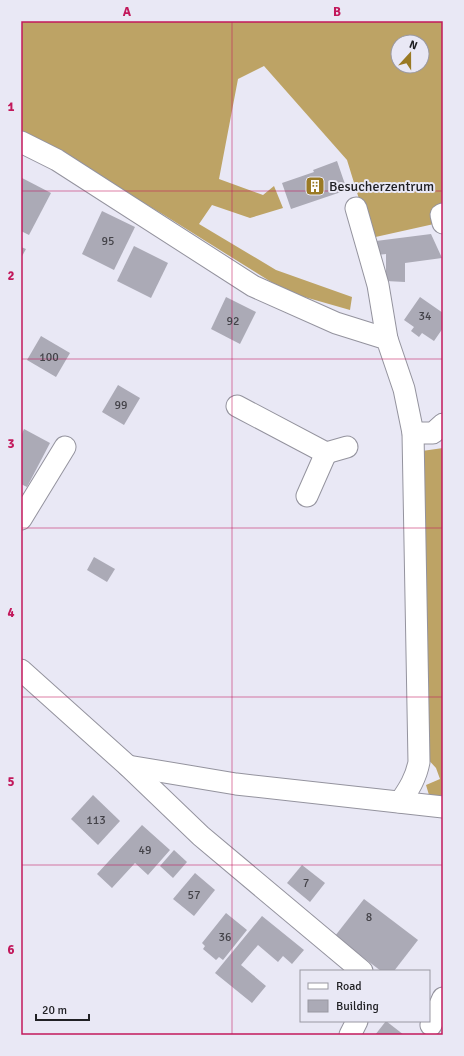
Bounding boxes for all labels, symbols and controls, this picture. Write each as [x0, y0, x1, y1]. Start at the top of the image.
text: A [123, 4, 132, 20]
text: B [333, 4, 341, 20]
north arrow [390, 34, 430, 74]
text: N [408, 38, 419, 53]
text: 1 [7, 99, 15, 115]
building icon: Besucherzentrum [304, 175, 326, 197]
place label: Besucherzentrum [329, 178, 434, 195]
house number: 95 [102, 234, 114, 249]
text: 2 [7, 268, 15, 284]
house number: 34 [419, 309, 432, 324]
house number: 92 [227, 314, 239, 329]
house number: 100 [39, 350, 59, 365]
house number: 99 [115, 398, 127, 413]
text: 3 [7, 436, 15, 452]
text: 4 [7, 605, 15, 621]
text: 5 [7, 774, 15, 790]
house number: 113 [86, 813, 106, 828]
house number: 49 [139, 843, 151, 858]
house number: 7 [303, 876, 309, 891]
house number: 57 [188, 888, 200, 903]
house number: 8 [366, 910, 372, 925]
house number: 36 [219, 930, 231, 945]
text: 6 [7, 942, 15, 958]
legend [300, 970, 430, 1022]
text: Road [336, 979, 362, 994]
scale bar [36, 996, 89, 1022]
text: Building [336, 999, 379, 1014]
text: 20 m [42, 1003, 67, 1018]

